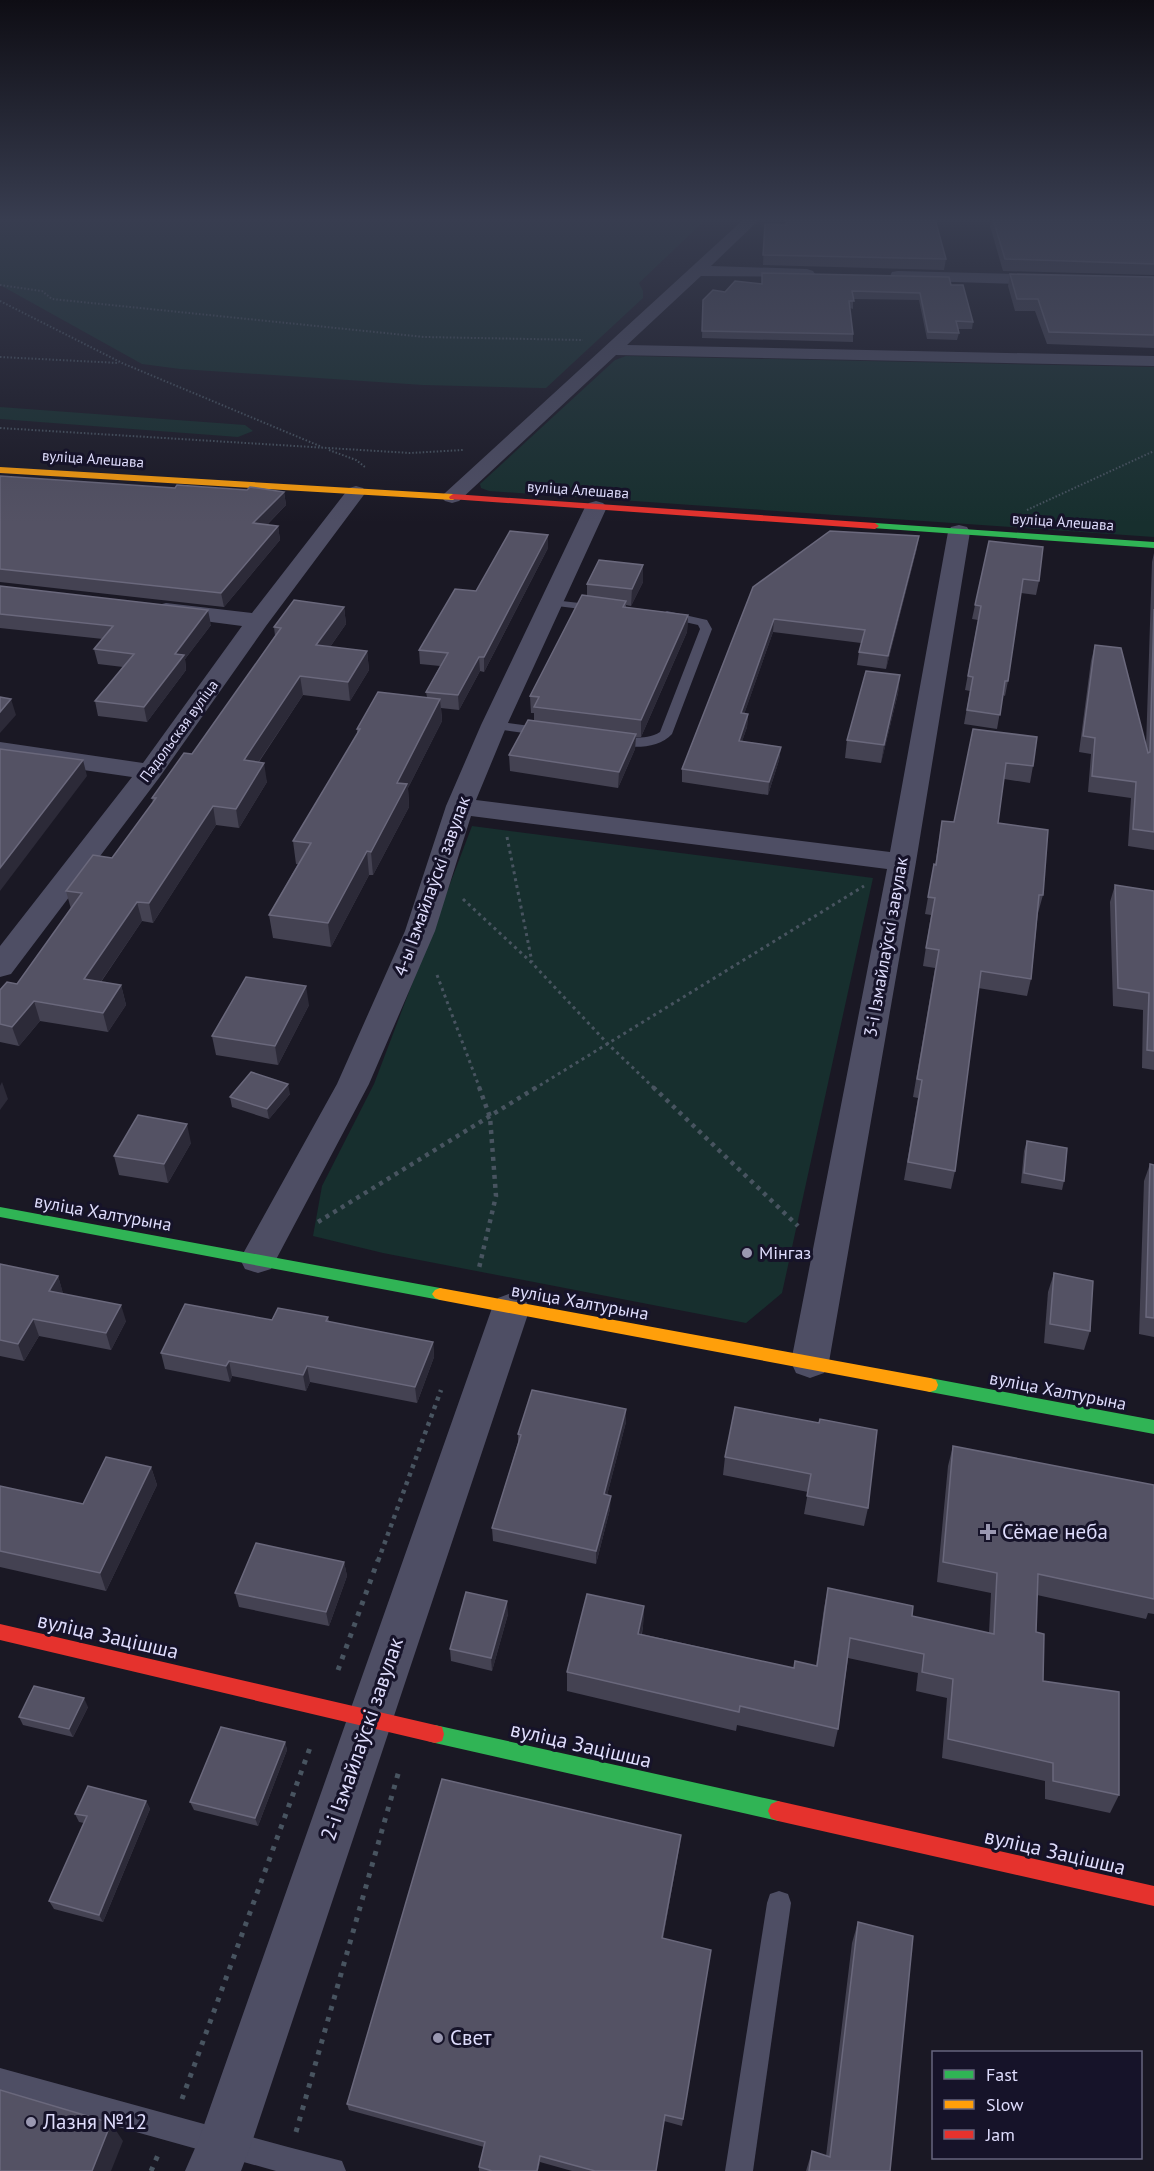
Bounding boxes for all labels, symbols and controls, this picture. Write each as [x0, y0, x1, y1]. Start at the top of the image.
street label: вуліца Алешава [41, 445, 145, 472]
street label: вуліца Алешава [526, 476, 630, 503]
street label: вуліца Алешава [1011, 508, 1115, 535]
street label: Падольская вуліца [135, 676, 222, 786]
street label: 4-ы Ізмайлаўскі завулак [388, 792, 475, 979]
street label: 3-і Ізмайлаўскі завулак [858, 855, 913, 1039]
street label: вуліца Халтурына [33, 1189, 174, 1236]
place label: Мінгаз [759, 1241, 811, 1264]
marker: Мінгаз [740, 1246, 754, 1260]
street label: вуліца Халтурына [510, 1278, 651, 1325]
street label: вуліца Халтурына [988, 1366, 1129, 1415]
place label: Сёмае неба [1002, 1518, 1108, 1545]
marker: Сёмае неба [979, 1523, 997, 1541]
street label: вуліца Зацішша [35, 1606, 181, 1665]
street label: 2-і Ізмайлаўскі завулак [314, 1634, 409, 1844]
street label: вуліца Зацішша [508, 1715, 654, 1774]
street label: вуліца Зацішша [982, 1822, 1128, 1881]
place label: Свет [450, 2024, 492, 2051]
marker: Свет [431, 2031, 445, 2045]
legend [932, 2051, 1142, 2159]
text: Fast [986, 2063, 1018, 2086]
text: Slow [986, 2093, 1024, 2116]
place label: Лазня №12 [42, 2108, 147, 2135]
marker: Лазня №12 [24, 2115, 38, 2129]
text: Jam [985, 2123, 1015, 2146]

